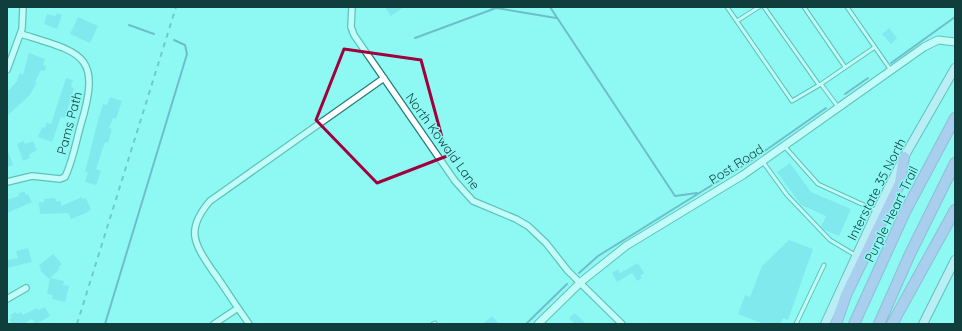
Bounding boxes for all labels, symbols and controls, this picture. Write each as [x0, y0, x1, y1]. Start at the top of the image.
street label: Pams Path [53, 90, 85, 156]
street label: North Kowald Lane [403, 90, 483, 192]
street label: Interstate 35 North [843, 135, 909, 243]
street label: Post Road [706, 140, 766, 188]
street label: Purple Heart Trail [861, 163, 921, 265]

